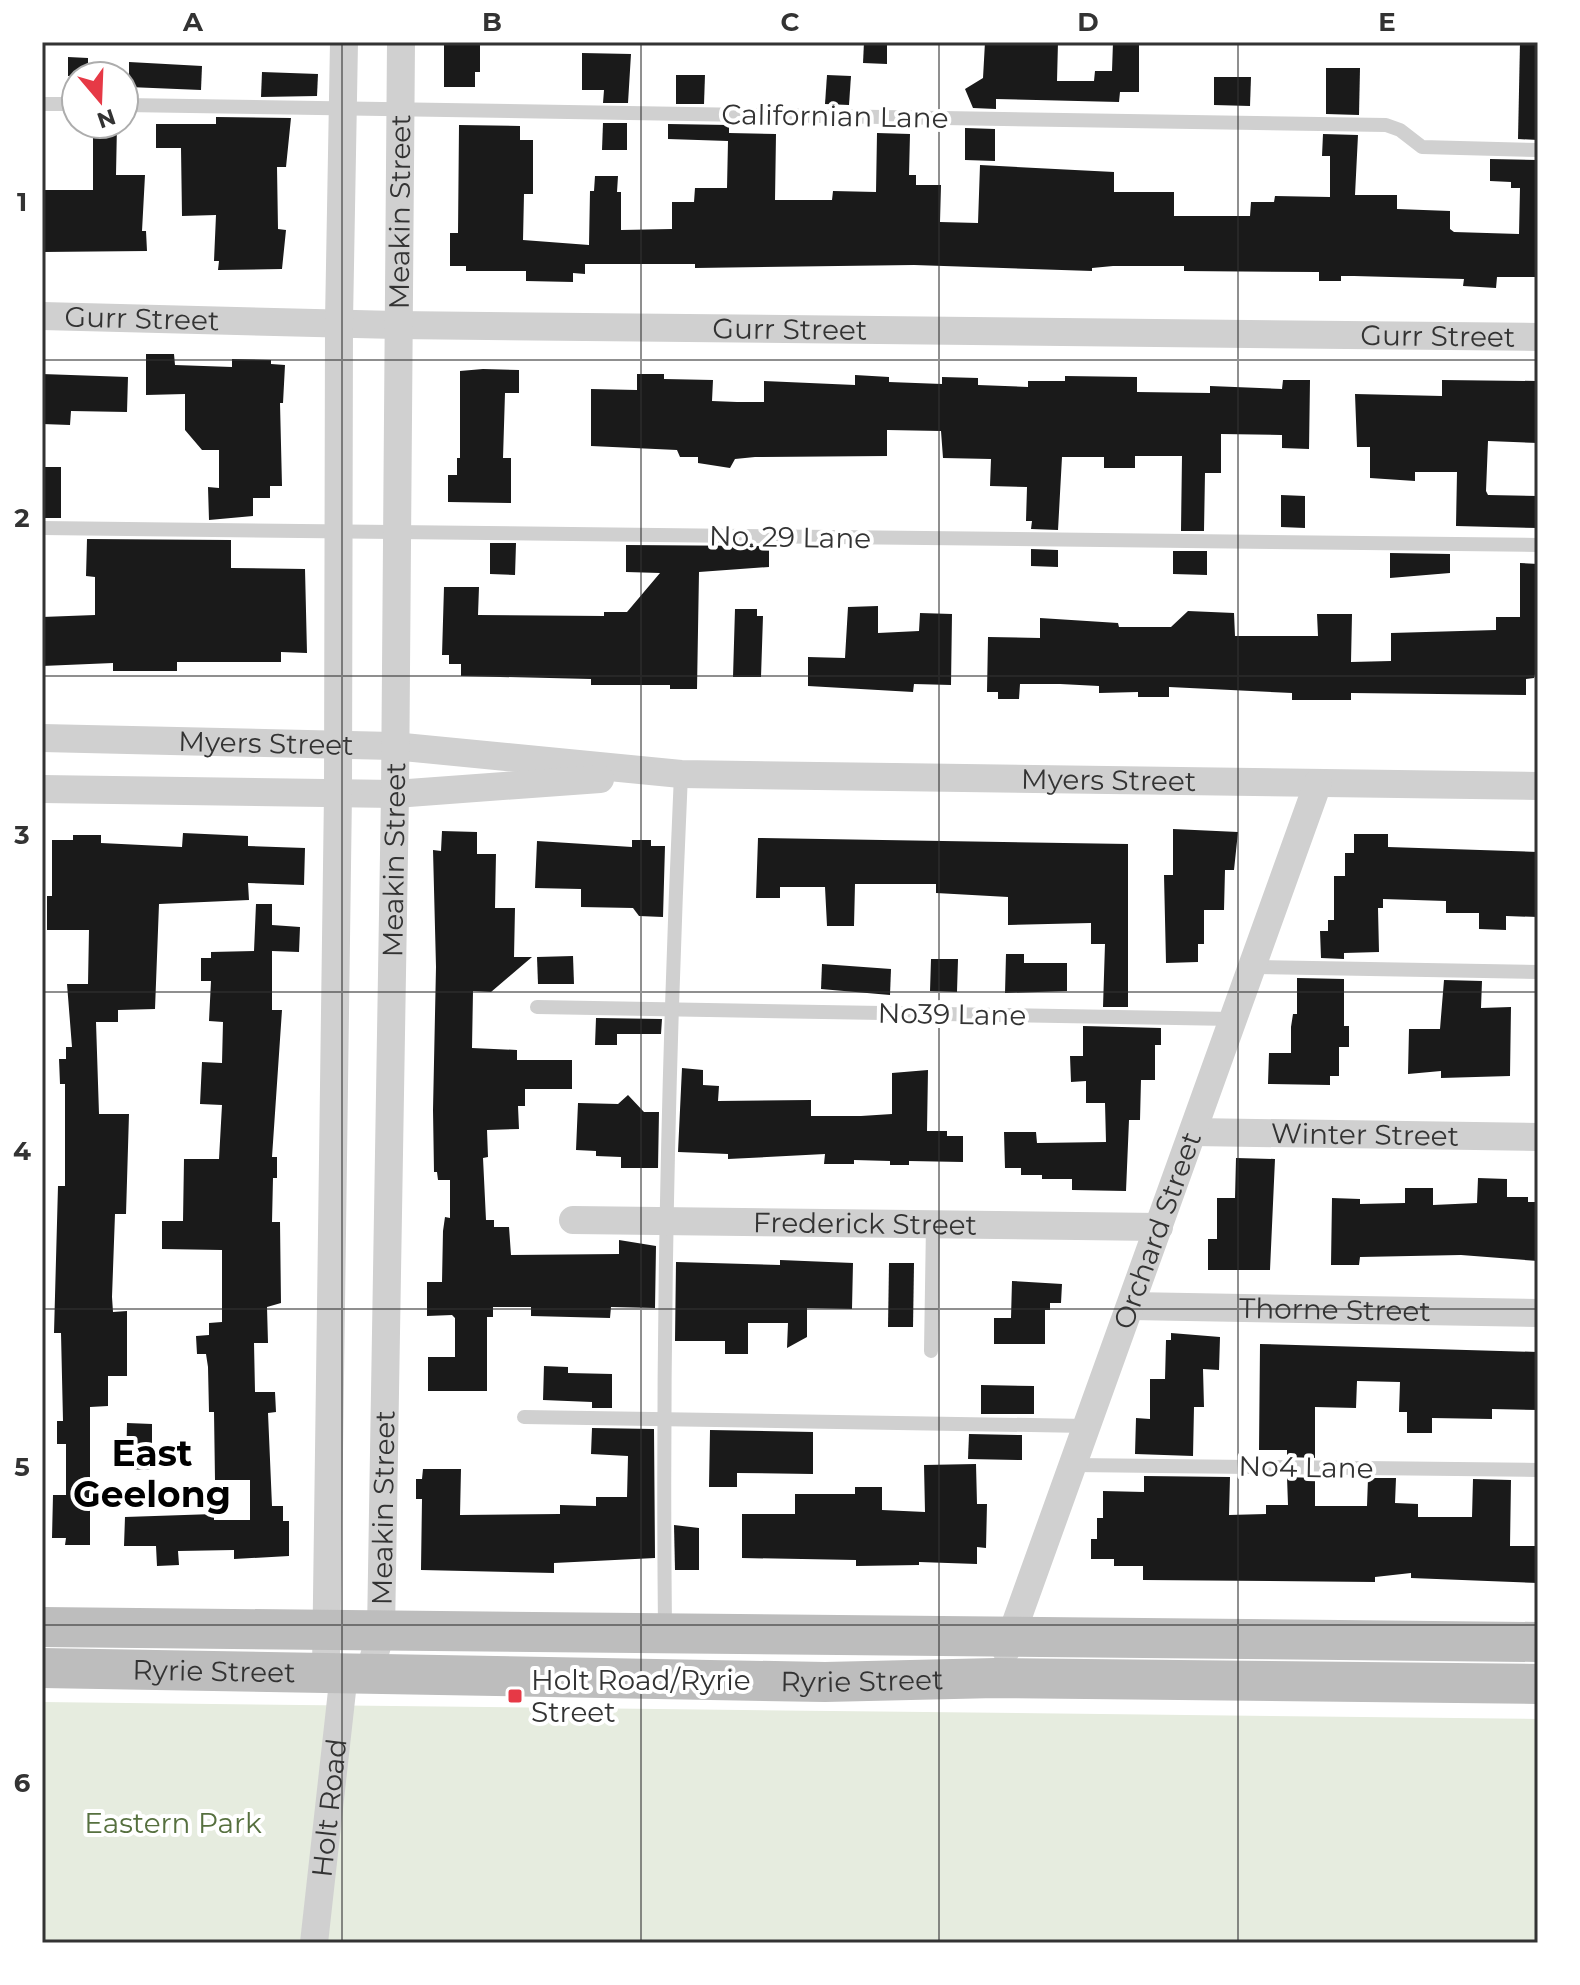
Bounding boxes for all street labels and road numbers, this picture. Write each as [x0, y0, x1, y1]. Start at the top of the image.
street label: Californian Lane [721, 97, 949, 135]
street label: Meakin Street [382, 114, 417, 309]
street label: Gurr Street [64, 300, 220, 338]
street label: Gurr Street [712, 311, 867, 347]
street label: Gurr Street [1360, 318, 1515, 354]
street label: No. 29 Lane [709, 519, 871, 555]
street label: Myers Street [178, 724, 354, 762]
street label: Meakin Street [375, 762, 412, 958]
street label: Myers Street [1021, 762, 1196, 798]
street label: No39 Lane [877, 996, 1027, 1032]
street label: Winter Street [1271, 1116, 1459, 1153]
street label: Orchard Street [1106, 1127, 1208, 1334]
street label: Frederick Street [753, 1205, 977, 1242]
street label: Thorne Street [1239, 1291, 1431, 1328]
street label: Meakin Street [364, 1410, 402, 1605]
street label: No4 Lane [1238, 1449, 1374, 1485]
street label: Ryrie Street [132, 1653, 296, 1690]
street label: Ryrie Street [780, 1662, 944, 1699]
street label: Holt Road [304, 1737, 354, 1879]

